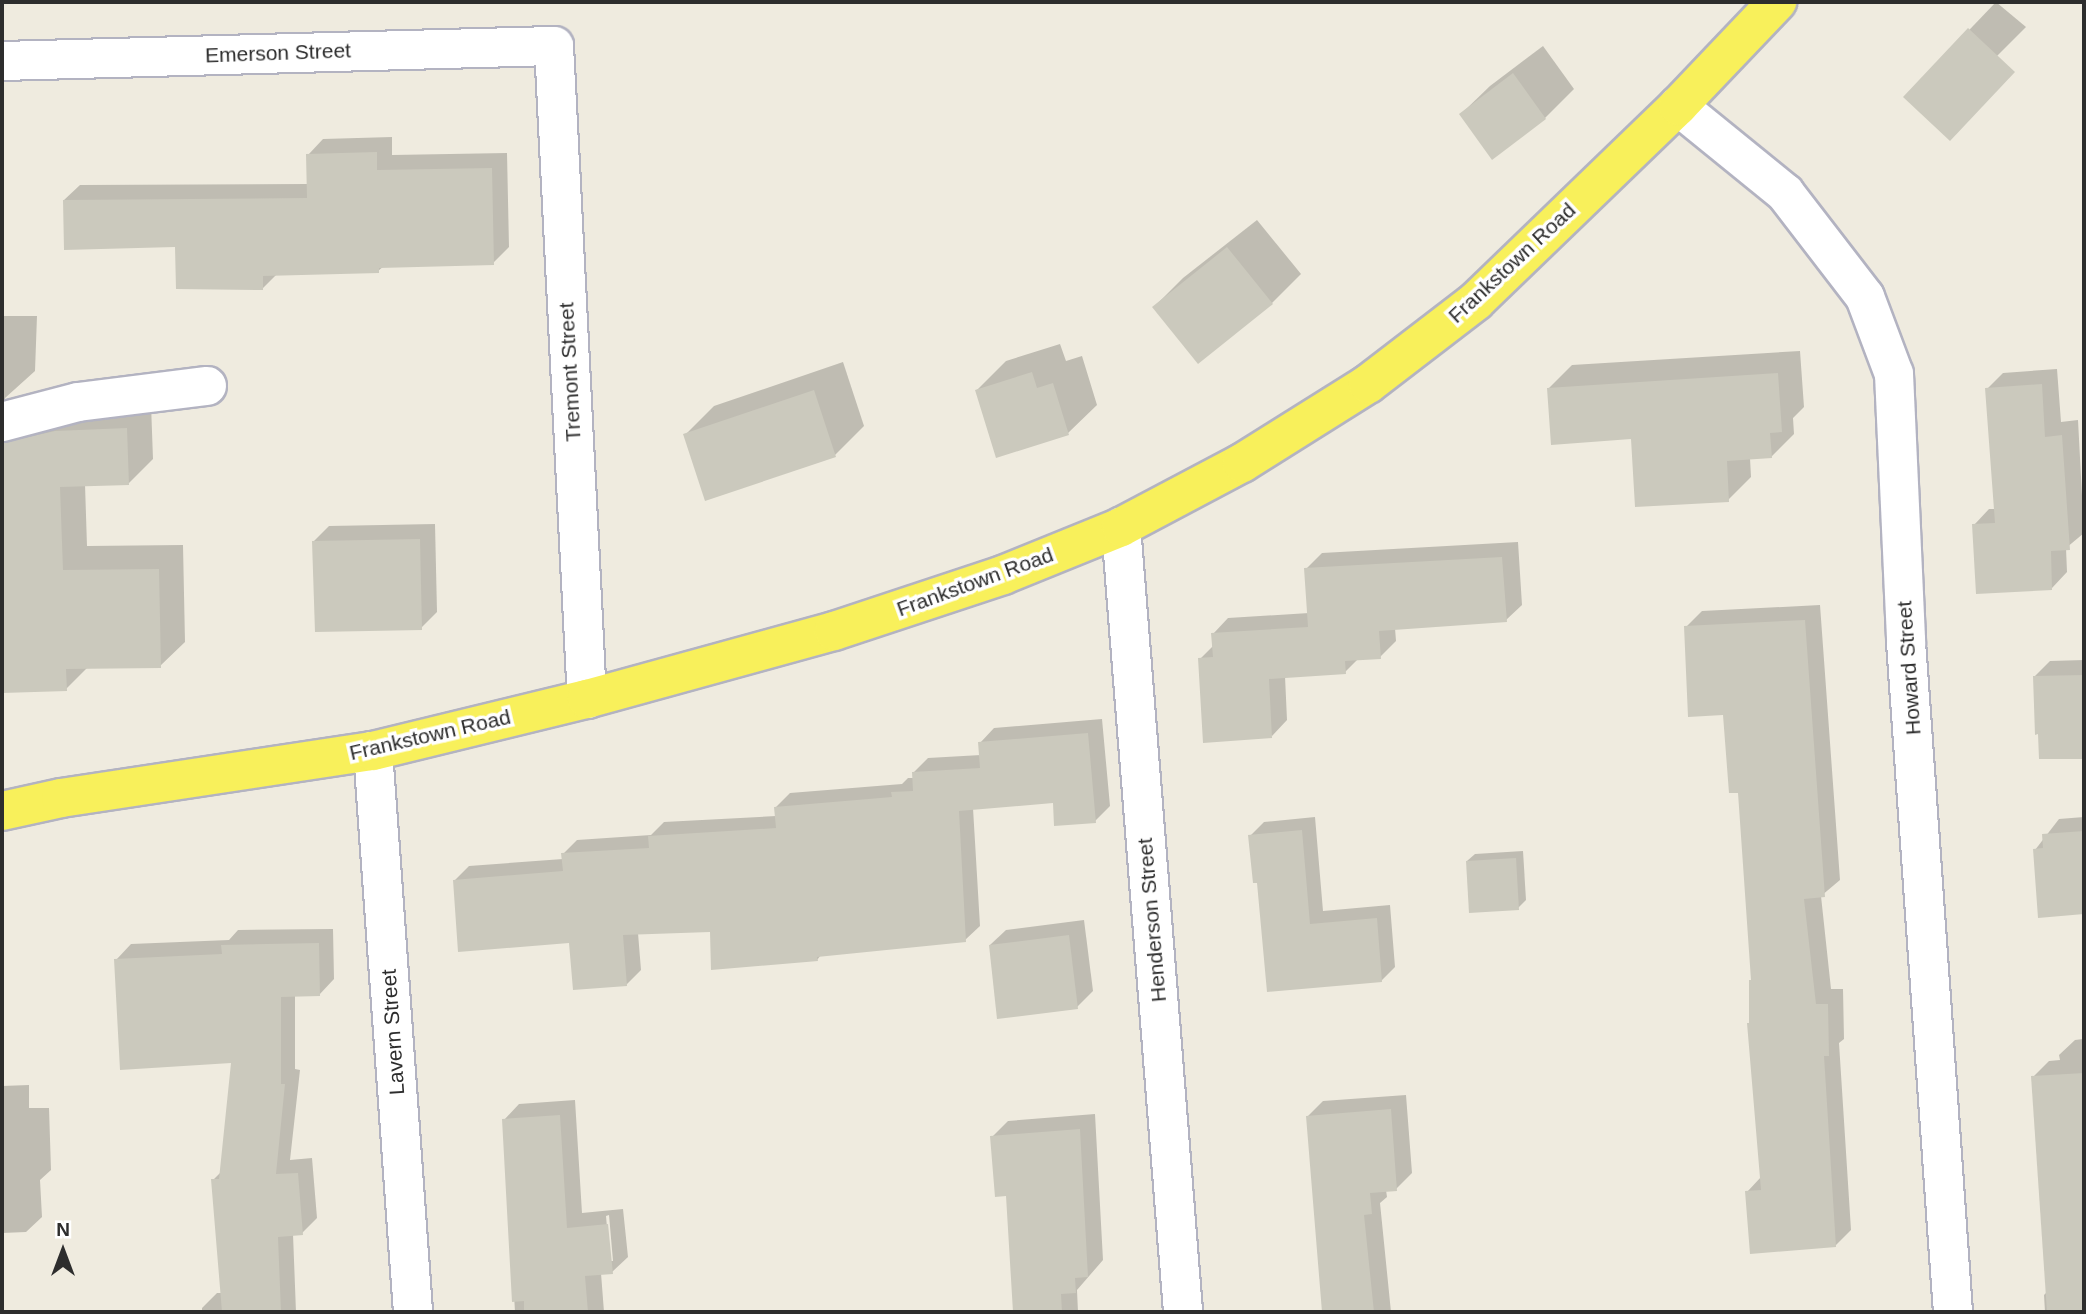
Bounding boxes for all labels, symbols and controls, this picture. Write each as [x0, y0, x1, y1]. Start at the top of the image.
street label: Emerson Street [205, 38, 351, 68]
street label: Frankstown Road [1443, 198, 1581, 328]
street label: Tremont Street [554, 302, 586, 442]
street label: Frankstown Road [893, 542, 1057, 622]
street label: Howard Street [1892, 600, 1926, 736]
street label: Frankstown Road [347, 704, 513, 766]
street label: Henderson Street [1132, 837, 1172, 1003]
street label: Lavern Street [376, 968, 410, 1096]
north arrow [28, 1216, 98, 1286]
text: N [56, 1219, 70, 1240]

